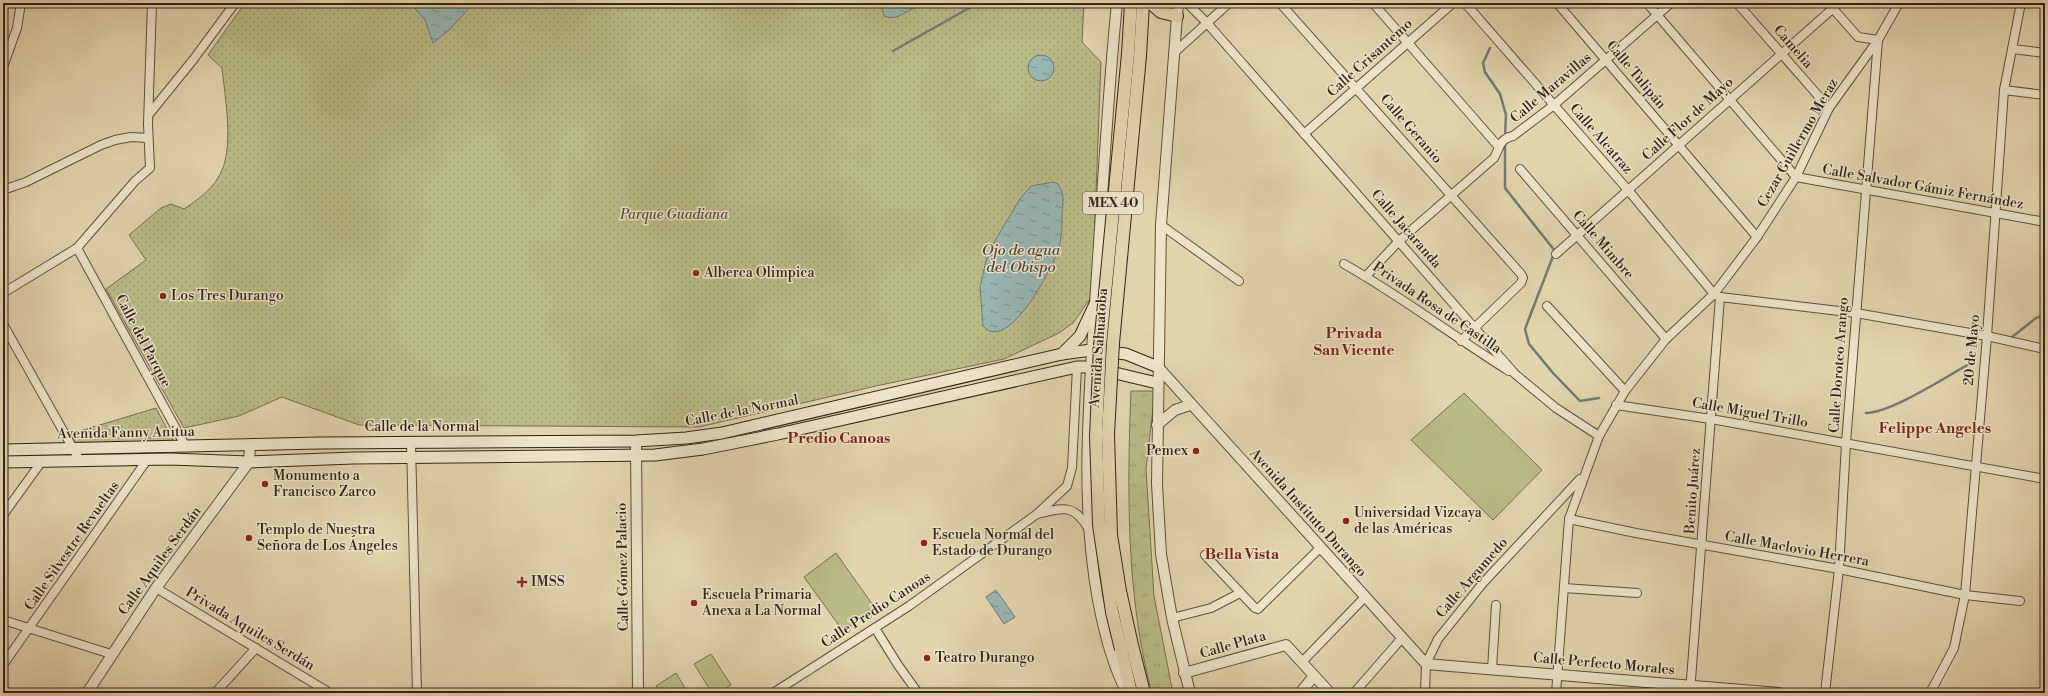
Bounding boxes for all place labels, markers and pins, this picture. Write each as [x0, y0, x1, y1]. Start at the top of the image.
place label: Alberca Olimpica [703, 264, 815, 282]
marker: Alberca Olimpica [691, 268, 701, 278]
place label: Los Tres Durango [171, 287, 284, 305]
marker: Los Tres Durango [158, 291, 168, 301]
place label: Pemex [1146, 442, 1189, 460]
marker: Pemex [1191, 446, 1201, 456]
place label: Monumento a Francisco Zarco [273, 467, 376, 501]
marker: Monumento a Francisco Zarco [260, 479, 270, 489]
place label: Universidad Vizcaya de las Américas [1354, 504, 1483, 538]
marker: Universidad Vizcaya de las Américas [1341, 516, 1351, 526]
place label: Templo de Nuestra Señora de Los Ángeles [257, 521, 398, 555]
place label: Escuela Normal del Estado de Durango [932, 526, 1054, 560]
marker: Templo de Nuestra Señora de Los Ángeles [244, 533, 254, 543]
marker: Escuela Normal del Estado de Durango [919, 538, 929, 548]
place label: IMSS [531, 573, 565, 591]
marker: IMSS [516, 576, 528, 588]
place label: Escuela Primaria Anexa a La Normal [701, 586, 821, 620]
marker: Escuela Primaria Anexa a La Normal [689, 598, 699, 608]
place label: Teatro Durango [935, 649, 1035, 667]
marker: Teatro Durango [922, 653, 932, 663]

